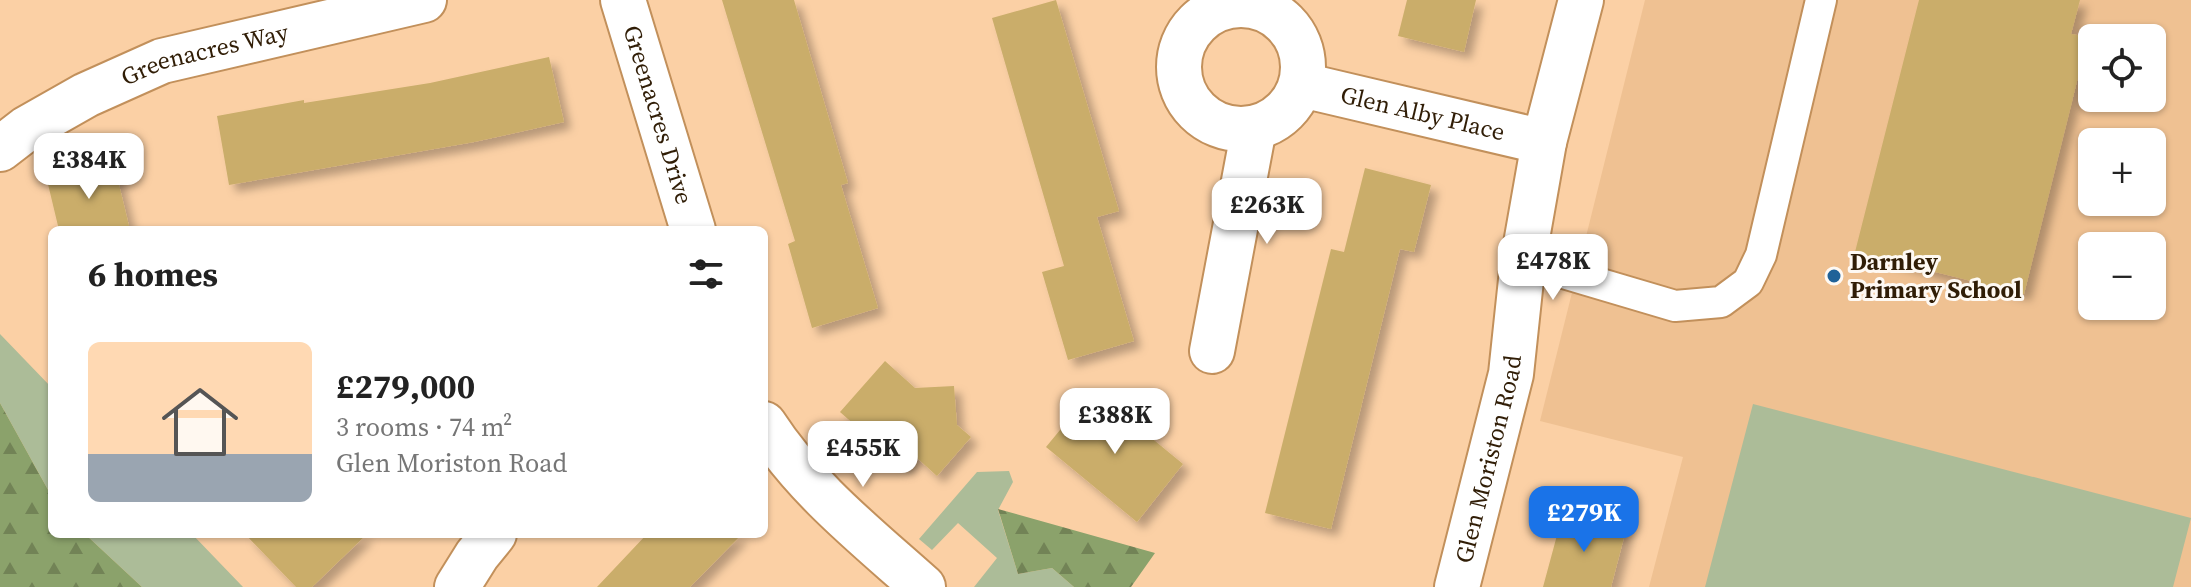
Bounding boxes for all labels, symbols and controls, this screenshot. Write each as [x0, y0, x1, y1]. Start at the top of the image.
street label: Greenacres Way [116, 15, 292, 93]
street label: Greenacres Drive [616, 21, 701, 208]
map controls [2078, 24, 2166, 320]
button: locate [2078, 24, 2166, 112]
street label: Glen Alby Place [1337, 78, 1508, 148]
button: + [2078, 128, 2166, 216]
pin: £384K [33, 133, 145, 201]
text: £384K [52, 141, 126, 177]
pin: £263K [1211, 178, 1323, 246]
text: £263K [1230, 186, 1304, 222]
button: − [2078, 232, 2166, 320]
pin: £478K [1497, 234, 1609, 302]
text: £478K [1516, 242, 1590, 278]
place label: Darnley Primary School [1850, 245, 2022, 306]
text: 6 homes [88, 251, 218, 297]
icon: filters [684, 252, 728, 296]
marker: Darnley Primary School [1825, 267, 1843, 285]
street label: Glen Moriston Road [1447, 353, 1529, 566]
text: £279,000 [336, 363, 475, 409]
icon: home [152, 374, 248, 470]
pin: £388K [1059, 388, 1171, 456]
text: £388K [1078, 396, 1152, 432]
text: 3 rooms · 74 m² [336, 409, 512, 445]
pin: £455K [807, 421, 919, 489]
text: £455K [826, 429, 900, 465]
text: Glen Moriston Road [336, 445, 567, 481]
pin: £279K [1528, 486, 1640, 554]
text: £279K [1547, 494, 1621, 530]

